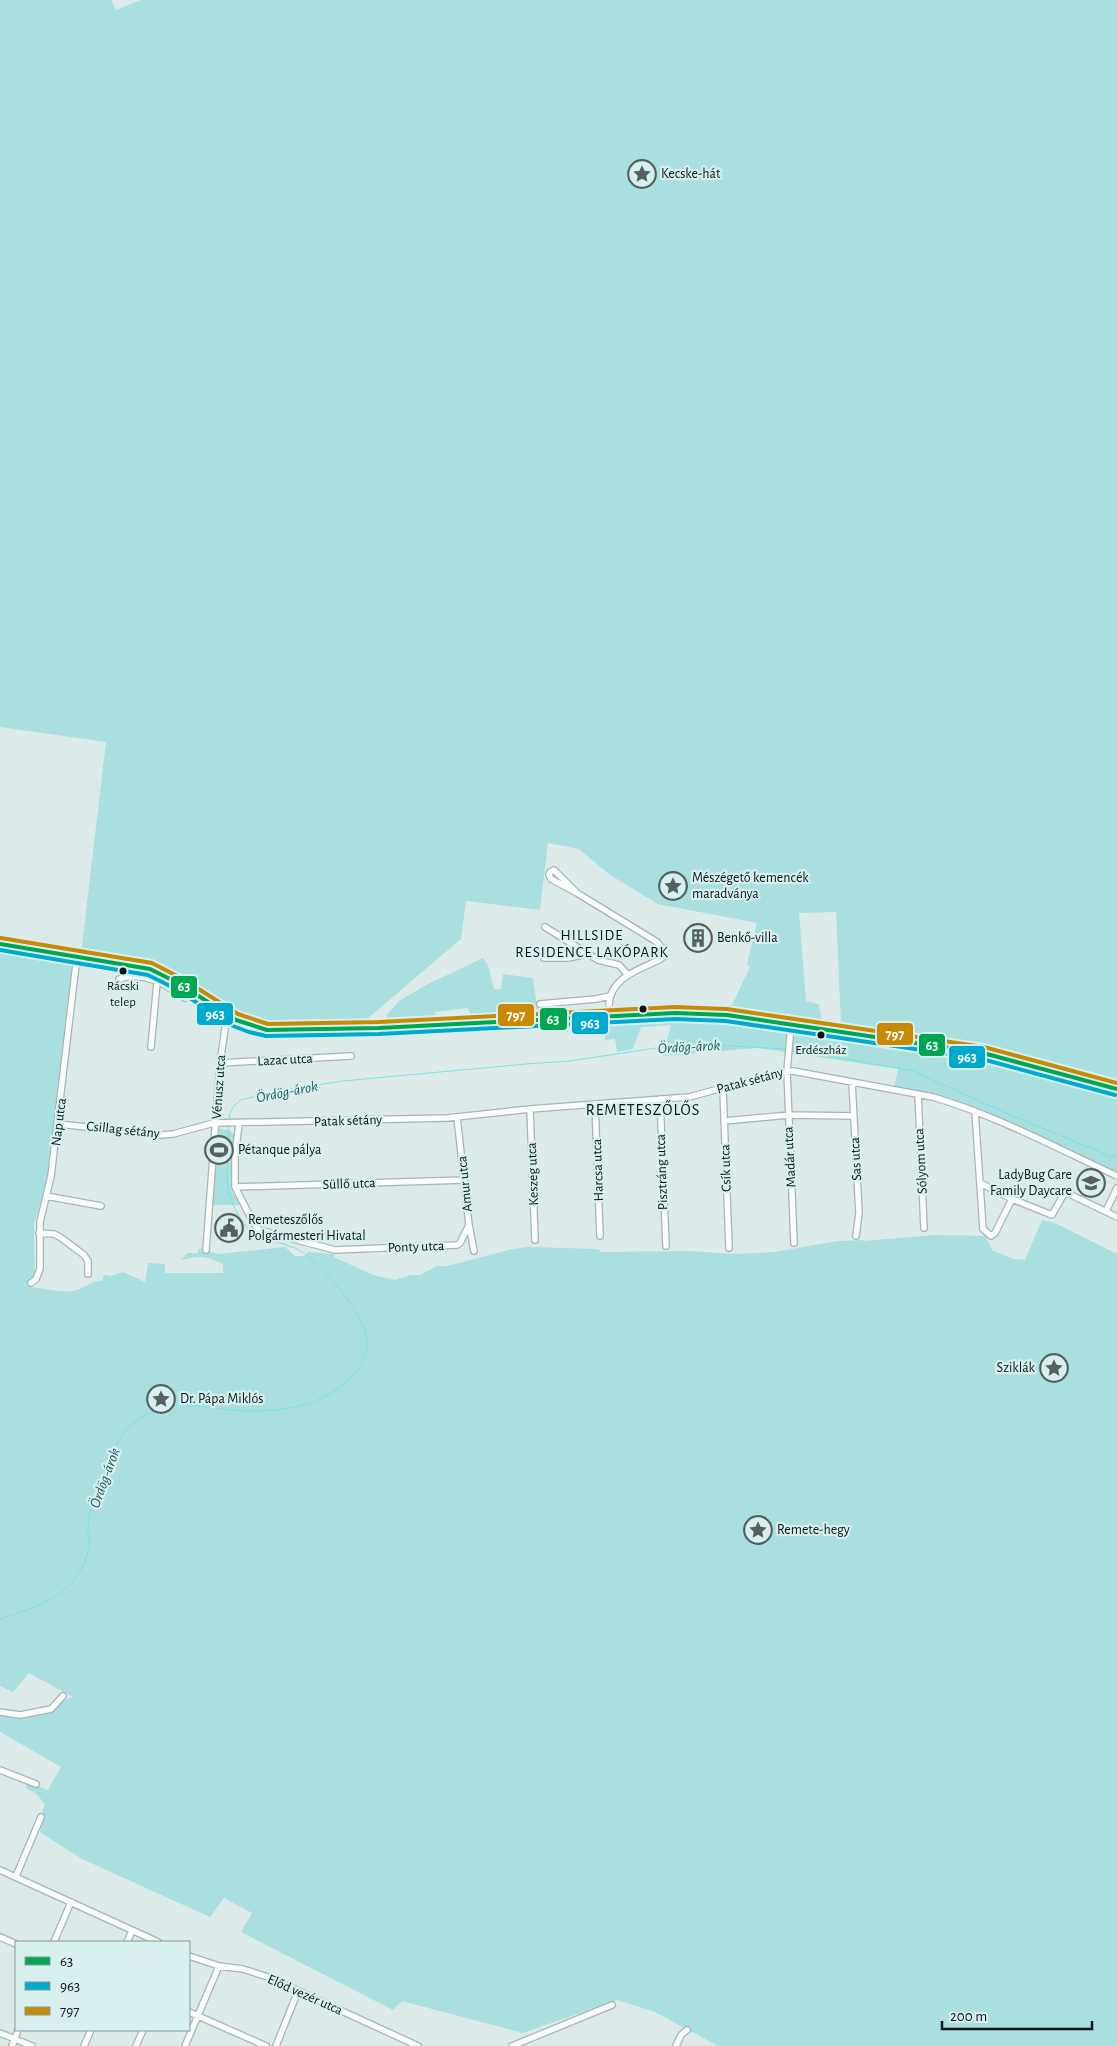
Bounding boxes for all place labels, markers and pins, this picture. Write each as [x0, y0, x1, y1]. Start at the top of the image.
place icon: Kecske-hát [627, 159, 657, 189]
place label: Kecske-hát [661, 167, 721, 181]
place icon: Mészégető kemencék maradványa [658, 871, 688, 901]
place label: Mészégető kemencék maradványa [692, 871, 809, 901]
building icon: Benkő-villa [683, 923, 713, 953]
place label: Benkő-villa [717, 931, 778, 945]
marker: Rácski telep [118, 966, 128, 976]
place label: Rácski telep [107, 980, 139, 1009]
unlabelled marker [638, 1004, 648, 1014]
marker: Erdészház [816, 1030, 826, 1040]
place label: Erdészház [795, 1044, 847, 1057]
sports icon: Pétanque pálya [204, 1135, 234, 1165]
place label: Pétanque pálya [238, 1143, 322, 1157]
place label: LadyBug Care Family Daycare [990, 1168, 1072, 1198]
school or university icon: LadyBug Care Family Daycare [1076, 1168, 1106, 1198]
public building icon: Remeteszőlős Polgármesteri Hivatal [214, 1213, 244, 1243]
place label: Remeteszőlős Polgármesteri Hivatal [248, 1213, 366, 1243]
place icon: Sziklák [1039, 1353, 1069, 1383]
place label: Sziklák [997, 1361, 1036, 1375]
place icon: Dr. Pápa Miklós [146, 1384, 176, 1414]
place label: Dr. Pápa Miklós [180, 1392, 264, 1406]
place icon: Remete-hegy [743, 1515, 773, 1545]
place label: Remete-hegy [777, 1523, 850, 1537]

